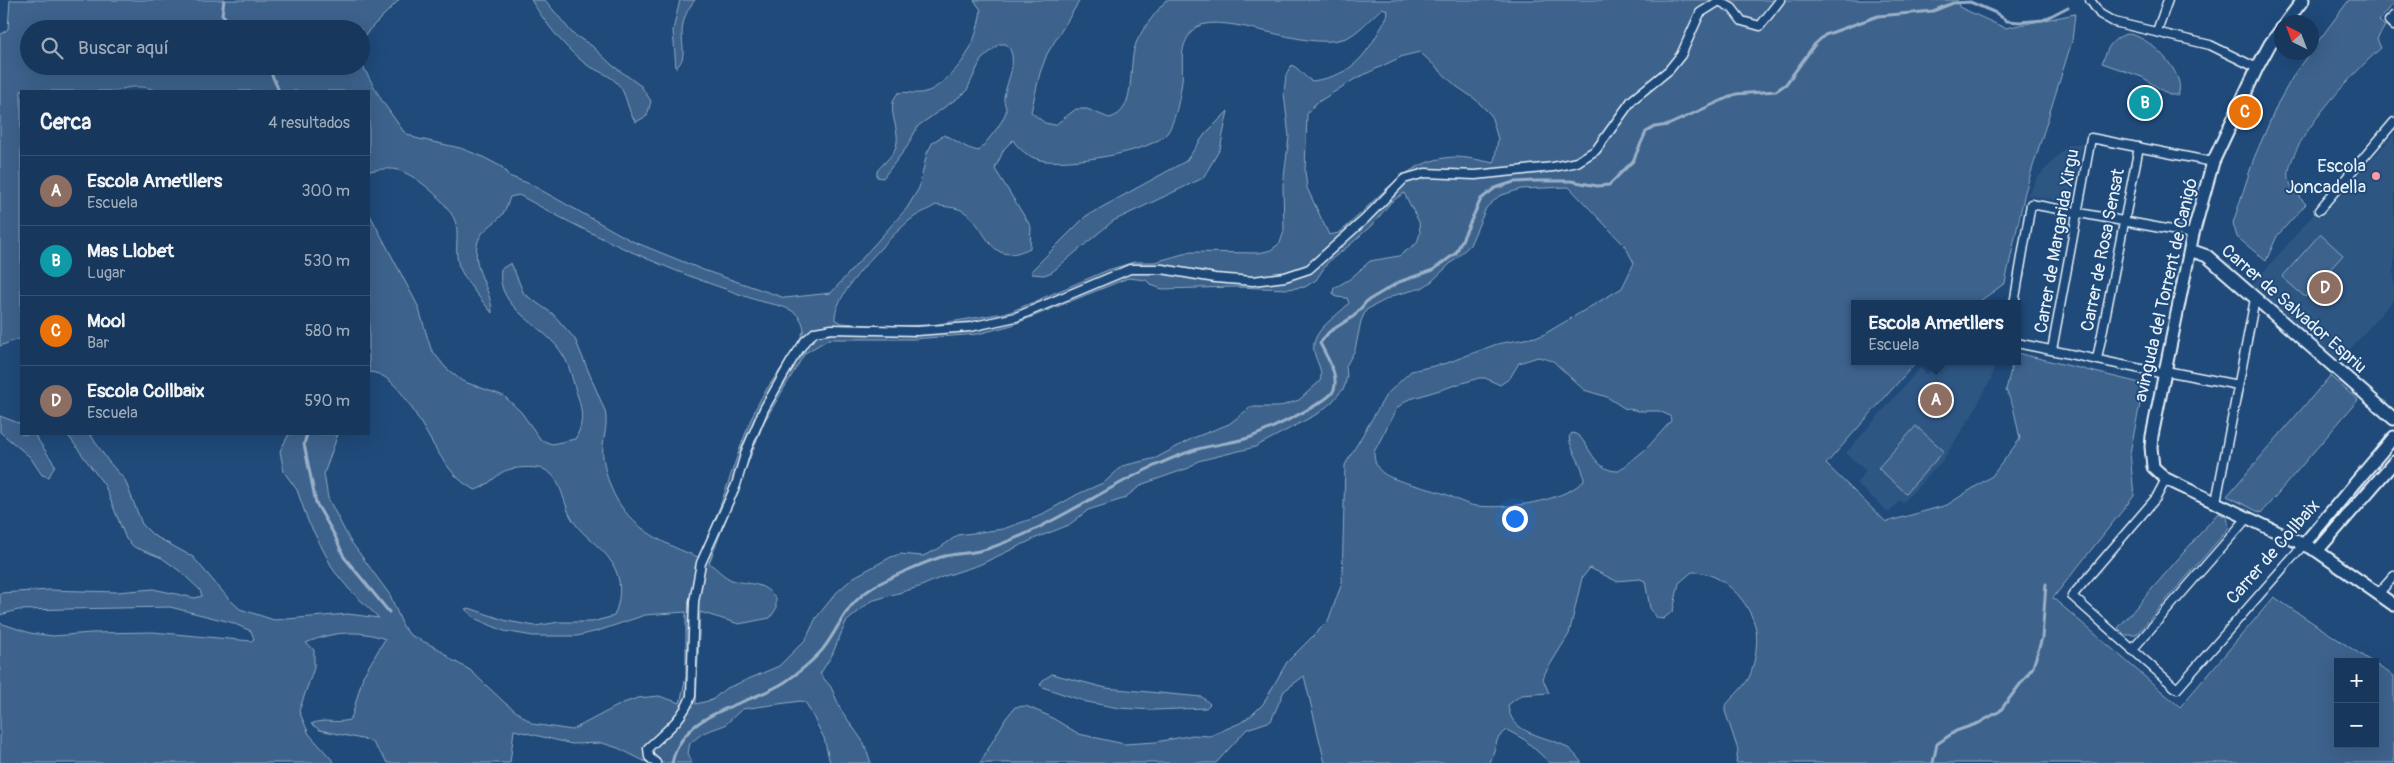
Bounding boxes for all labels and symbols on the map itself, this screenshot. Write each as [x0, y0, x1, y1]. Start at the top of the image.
north arrow [2274, 15, 2319, 60]
pin: B [2129, 84, 2161, 122]
pin: C [2229, 93, 2261, 131]
street label: Carrer de Margarida Xirgu [2029, 147, 2085, 335]
place label: Escola Joncadella [2285, 155, 2366, 199]
street label: Carrer de Rosa Sensat [2076, 166, 2130, 333]
marker: Escola Joncadella [2370, 170, 2382, 182]
street label: avinguda del Torrent de Canigó [2129, 176, 2203, 404]
street label: Carrer de Salvador Espriu [2216, 239, 2372, 379]
pin: D [2309, 269, 2341, 307]
pin: A [1920, 381, 1952, 419]
street label: Carrer de Collbaix [2221, 495, 2325, 609]
your location [1502, 506, 1528, 532]

